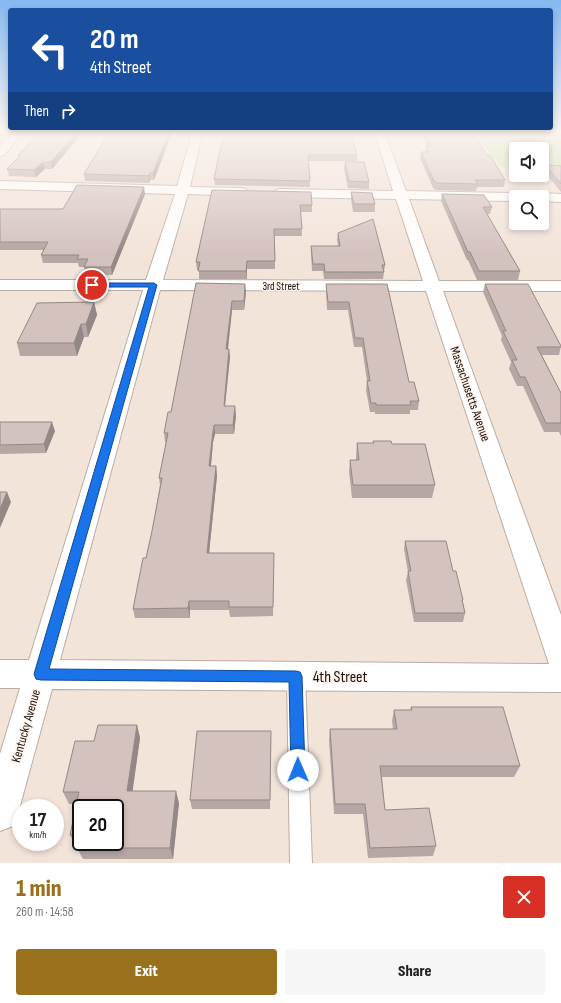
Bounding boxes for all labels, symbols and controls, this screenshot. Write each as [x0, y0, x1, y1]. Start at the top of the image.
text: 20 m [90, 23, 139, 56]
icon: left [24, 24, 76, 76]
text: 4th Street [90, 57, 152, 78]
icon: right [57, 100, 79, 122]
text: Then [24, 102, 49, 121]
map controls [509, 142, 549, 230]
button: sound [509, 142, 549, 182]
button: search [509, 190, 549, 230]
pin [75, 268, 109, 302]
icon: arrive [81, 274, 103, 296]
street label: 3rd Street [262, 280, 300, 293]
street label: Massachusetts Avenue [446, 344, 494, 444]
street label: 4th Street [313, 668, 367, 687]
street label: Kentucky Avenue [8, 688, 44, 764]
position arrow [277, 749, 319, 791]
speed limit sign: 20 [72, 799, 124, 851]
text: 17 [30, 808, 46, 832]
text: km/h [29, 829, 47, 841]
text: 1 min [16, 874, 62, 903]
button: close [503, 876, 545, 918]
text: 260 m · 14:58 [16, 904, 73, 920]
button: Exit [16, 949, 277, 995]
button: Share [285, 949, 545, 995]

